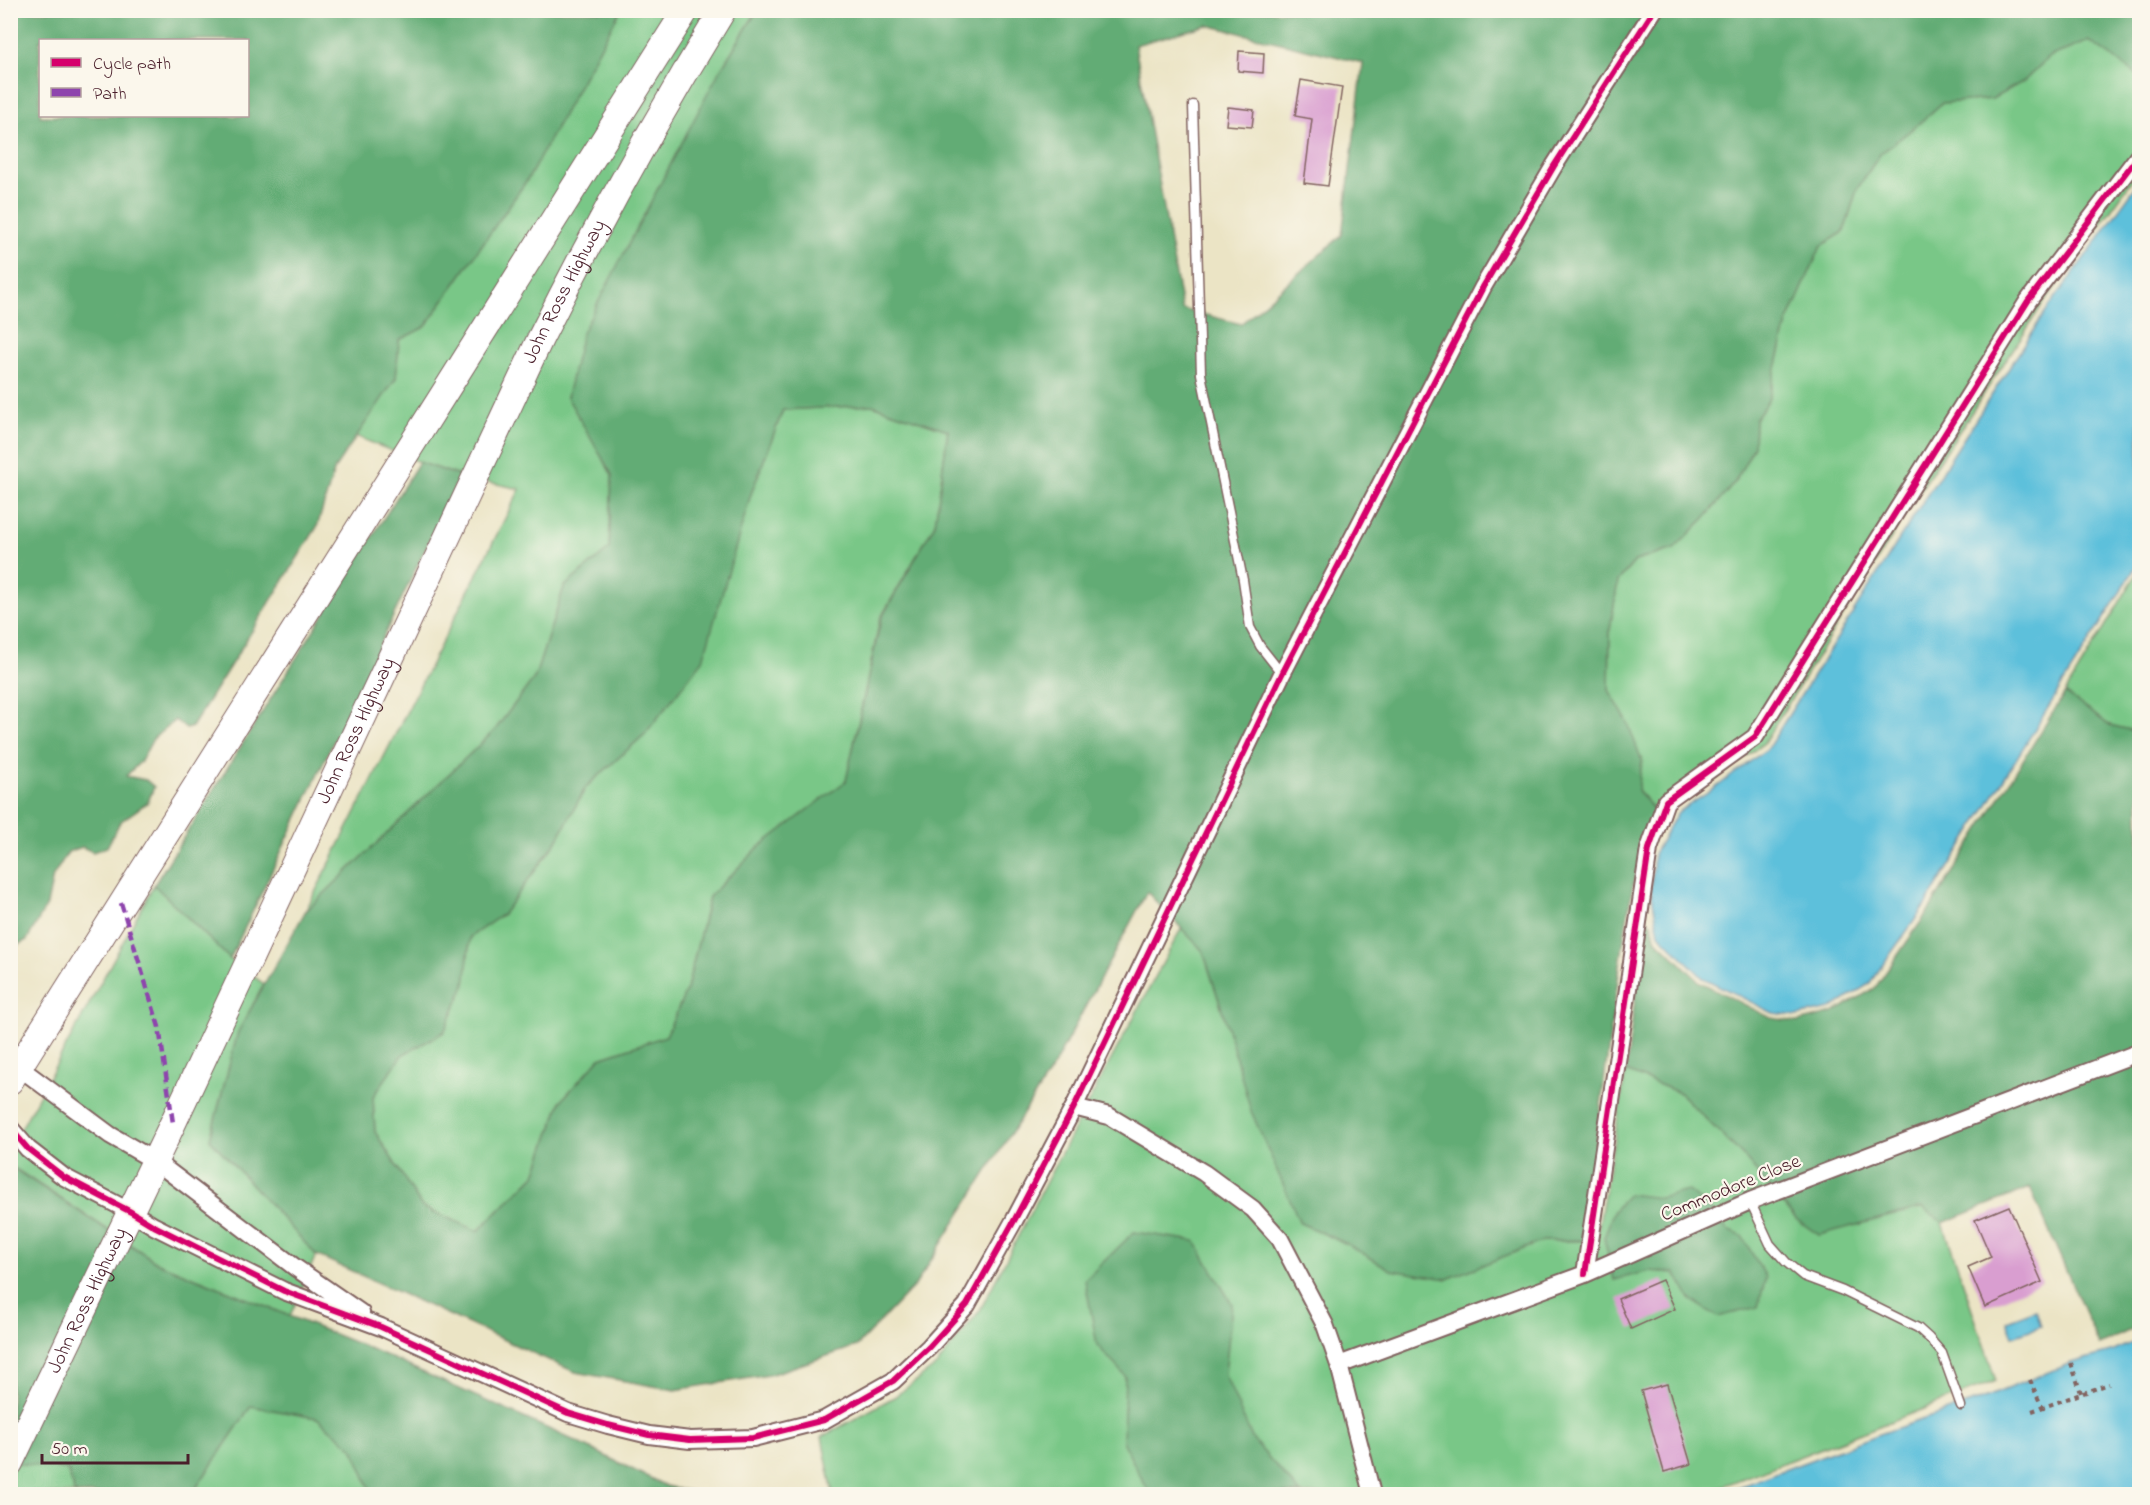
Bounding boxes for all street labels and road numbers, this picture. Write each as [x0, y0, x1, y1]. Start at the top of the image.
street label: John Ross Highway [516, 214, 614, 369]
street label: John Ross Highway [310, 653, 403, 809]
street label: Commodore Close [1657, 1148, 1805, 1230]
street label: John Ross Highway [40, 1223, 135, 1379]

